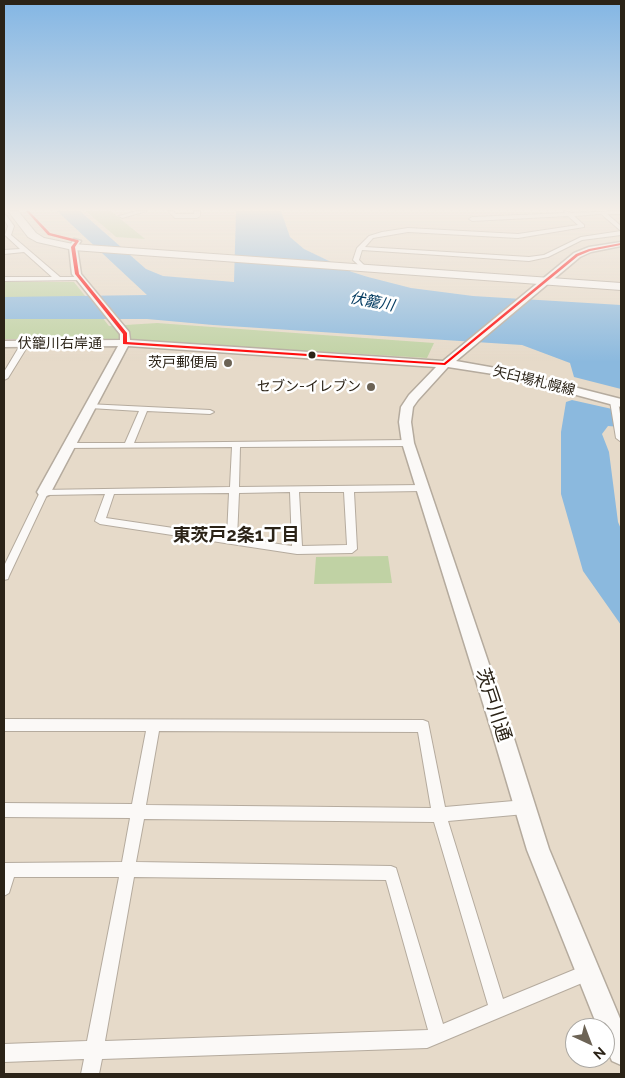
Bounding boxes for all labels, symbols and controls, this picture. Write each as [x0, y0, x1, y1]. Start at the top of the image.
water label: 伏籠川 [348, 289, 396, 315]
street label: 伏籠川右岸通 [18, 336, 102, 352]
unlabelled marker [307, 350, 317, 360]
place label: 茨戸郵便局 [148, 355, 218, 371]
marker: 茨戸郵便局 [222, 357, 234, 369]
street label: 矢臼場札幌線 [491, 363, 577, 399]
place label: セブン-イレブン [257, 379, 361, 395]
marker: セブン-イレブン [365, 381, 377, 393]
district label: 東茨戸2条1丁目 [172, 525, 300, 547]
street label: 茨戸川通 [470, 665, 516, 745]
north arrow [565, 1018, 615, 1068]
text: N [590, 1044, 609, 1063]

